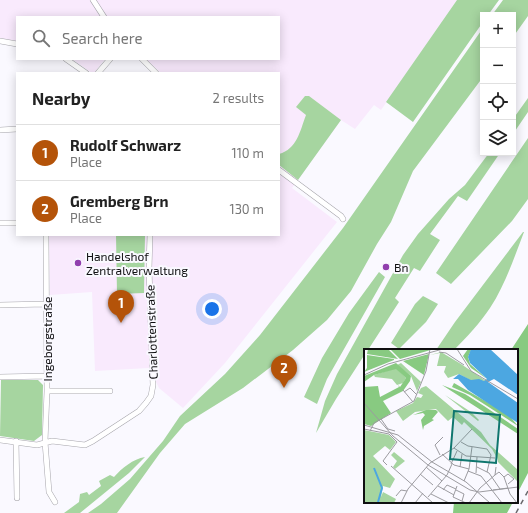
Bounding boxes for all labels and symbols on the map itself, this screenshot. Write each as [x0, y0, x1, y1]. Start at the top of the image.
place label: Handelshof Zentralverwaltung [86, 249, 188, 277]
marker: Handelshof Zentralverwaltung [73, 258, 83, 268]
place label: Bn [394, 260, 408, 274]
marker: Bn [381, 262, 391, 272]
street label: Charlottenstraße [142, 284, 160, 380]
pin: 1 [108, 290, 134, 323]
street label: Ingeborgstraße [40, 297, 54, 381]
your location [202, 299, 222, 319]
inset map [364, 349, 518, 503]
pin: 2 [271, 355, 297, 388]

